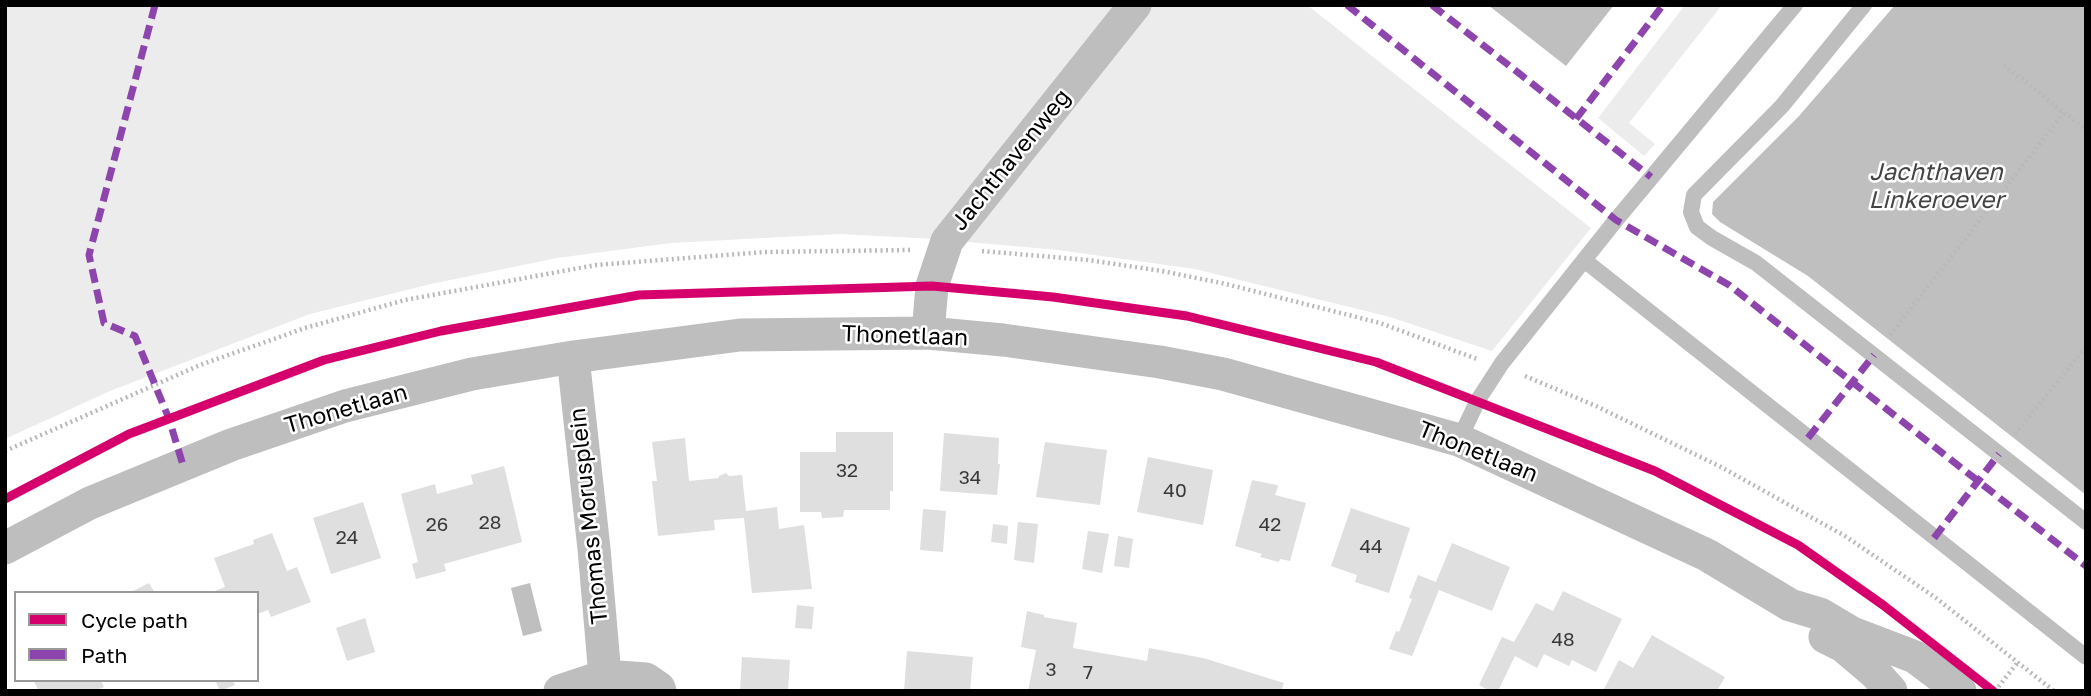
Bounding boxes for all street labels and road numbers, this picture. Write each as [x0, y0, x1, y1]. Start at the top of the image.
street label: Jachthavenweg [946, 84, 1076, 236]
street label: Thonetlaan [841, 320, 969, 352]
street label: Thonetlaan [281, 378, 411, 440]
street label: Thomas Morusplein [564, 407, 614, 625]
street label: Thonetlaan [1414, 416, 1542, 488]

